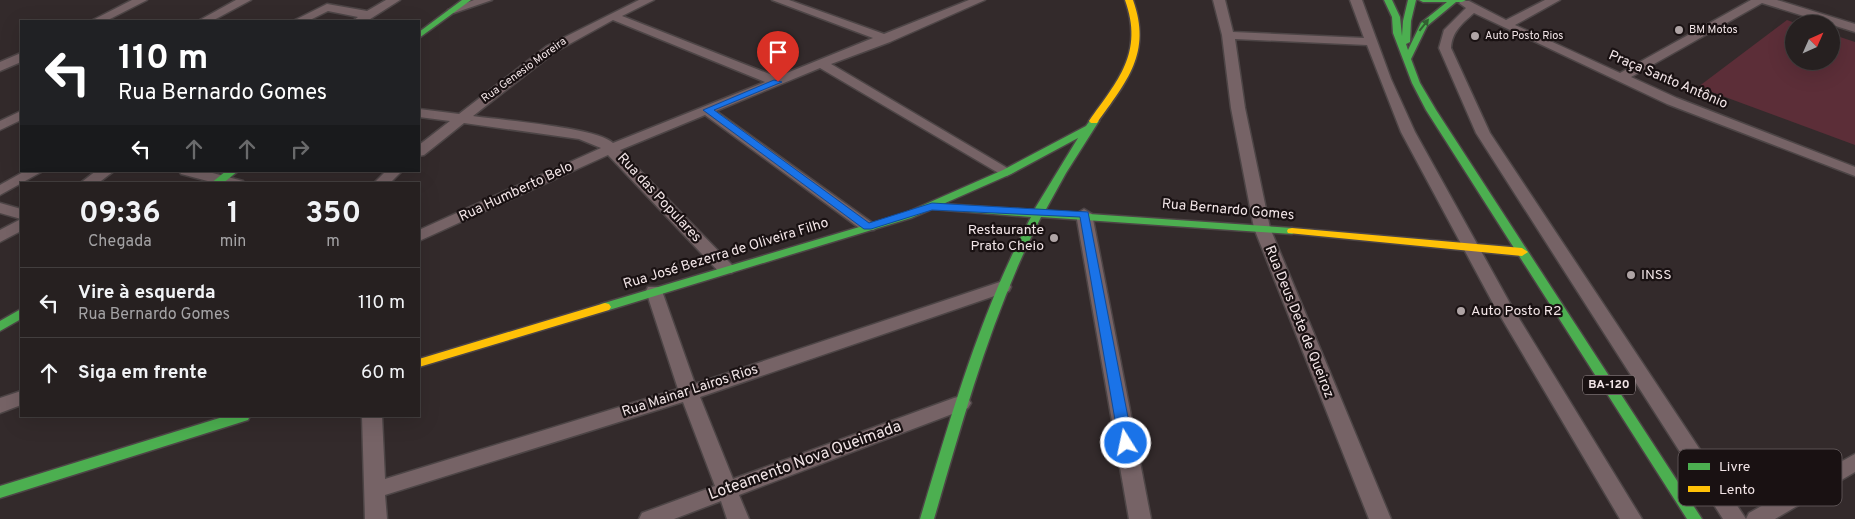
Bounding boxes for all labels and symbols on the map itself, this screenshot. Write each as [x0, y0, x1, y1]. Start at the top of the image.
north arrow [1785, 15, 1840, 70]
one-way arrow [1419, 18, 1429, 31]
place label: BM Motos [1689, 23, 1738, 37]
marker: BM Motos [1673, 24, 1685, 36]
place label: Auto Posto Rios [1485, 29, 1564, 43]
marker: Auto Posto Rios [1469, 30, 1481, 42]
pin [757, 31, 799, 82]
street label: Rua Genesio Moreira [479, 34, 569, 106]
street label: Praça Santo Antônio [1606, 47, 1730, 113]
street label: Rua das Populares [613, 150, 705, 246]
street label: Rua Humberto Belo [456, 158, 576, 226]
street label: Rua Bernardo Gomes [1161, 196, 1295, 224]
street label: Rua José Bezerra de Oliveira Filho [621, 215, 831, 293]
place label: Restaurante Prato Cheio [968, 222, 1044, 255]
marker: Restaurante Prato Cheio [1048, 232, 1060, 244]
street label: Rua Deus Dete de Queiroz [1261, 243, 1337, 401]
place label: INSS [1641, 267, 1672, 284]
marker: INSS [1625, 269, 1637, 281]
place label: Auto Posto R2 [1471, 303, 1562, 320]
marker: Auto Posto R2 [1455, 305, 1467, 317]
street label: Rua Mainar Lairos Rios [620, 361, 760, 421]
road number: BA-120 [1583, 376, 1635, 394]
position arrow [1099, 416, 1151, 468]
street label: Loteamento Nova Queimada [706, 417, 904, 505]
legend [1678, 449, 1842, 506]
text: Livre [1719, 459, 1750, 476]
text: Lento [1719, 482, 1755, 499]

